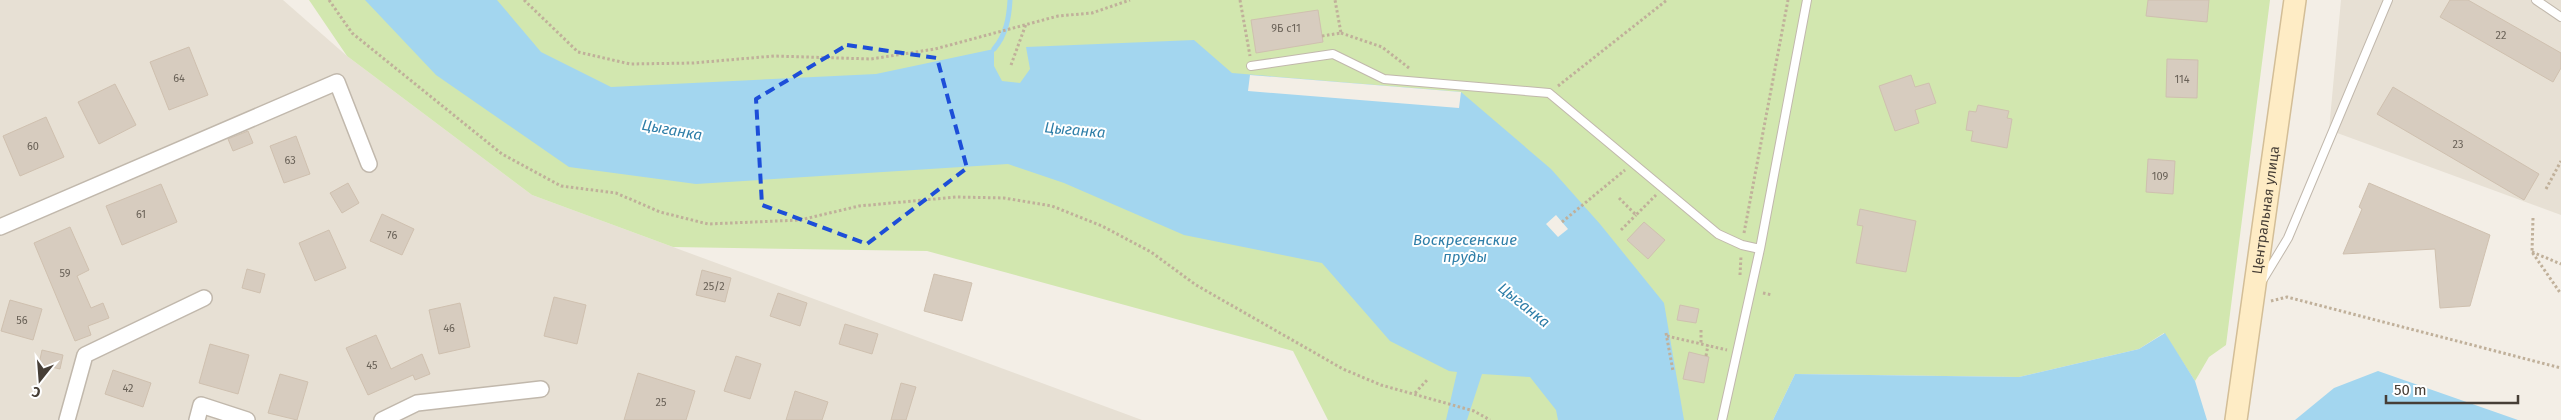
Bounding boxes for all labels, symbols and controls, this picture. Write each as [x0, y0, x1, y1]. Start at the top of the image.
house number: 9Б с11 [1271, 22, 1301, 35]
house number: 22 [2496, 29, 2506, 42]
house number: 64 [173, 72, 185, 85]
house number: 114 [2174, 73, 2190, 86]
water label: Цыганка [640, 116, 704, 144]
water label: Цыганка [1044, 118, 1106, 142]
house number: 23 [2453, 138, 2463, 151]
house number: 60 [27, 140, 39, 153]
street label: Центральная улица [2249, 145, 2283, 275]
house number: 63 [284, 154, 296, 167]
house number: 109 [2152, 170, 2169, 183]
house number: 61 [136, 208, 146, 221]
house number: 76 [387, 229, 397, 242]
water label: Воскресенские пруды [1413, 231, 1517, 266]
house number: 59 [59, 267, 71, 280]
water label: Цыганка [1495, 279, 1553, 331]
house number: 25/2 [703, 280, 725, 293]
house number: 56 [16, 314, 28, 327]
house number: 46 [443, 322, 455, 335]
north arrow [15, 355, 65, 405]
house number: 45 [366, 359, 378, 372]
scale bar [2386, 372, 2518, 404]
text: 50 m [2394, 381, 2427, 399]
house number: 42 [122, 382, 134, 395]
text: С [30, 383, 43, 401]
house number: 25 [656, 396, 667, 409]

